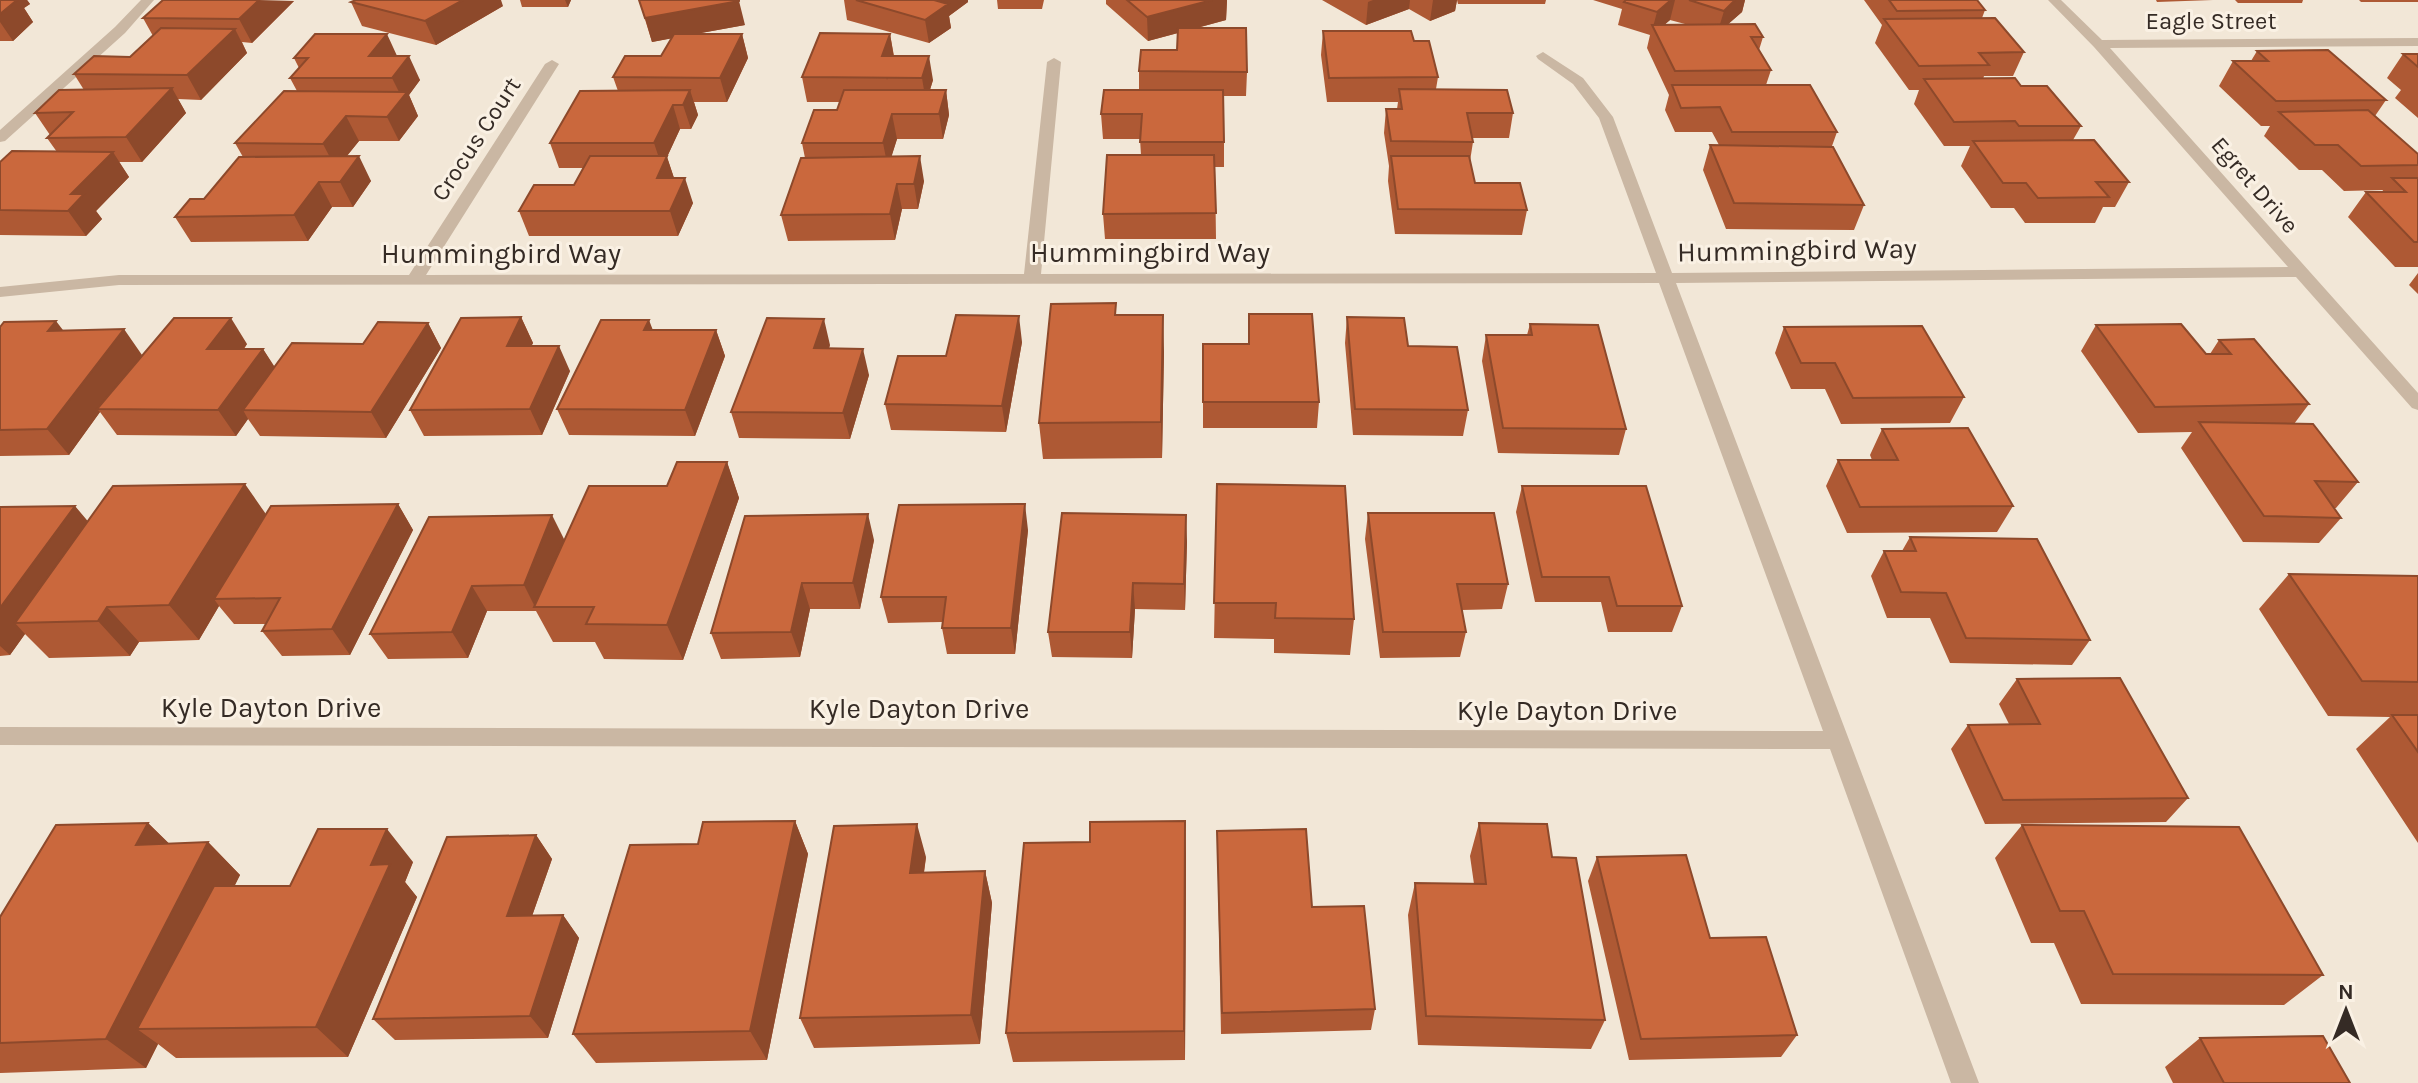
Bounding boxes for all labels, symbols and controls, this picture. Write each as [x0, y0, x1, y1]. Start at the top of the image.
street label: Eagle Street [2146, 7, 2276, 35]
street label: Crocus Court [426, 72, 526, 206]
street label: Egret Drive [2205, 131, 2305, 239]
street label: Hummingbird Way [1677, 231, 1917, 269]
street label: Hummingbird Way [1030, 236, 1270, 269]
street label: Hummingbird Way [381, 237, 621, 270]
street label: Kyle Dayton Drive [161, 691, 381, 724]
street label: Kyle Dayton Drive [809, 692, 1029, 725]
street label: Kyle Dayton Drive [1457, 694, 1677, 727]
north arrow [2306, 971, 2386, 1051]
text: N [2338, 979, 2354, 1005]

